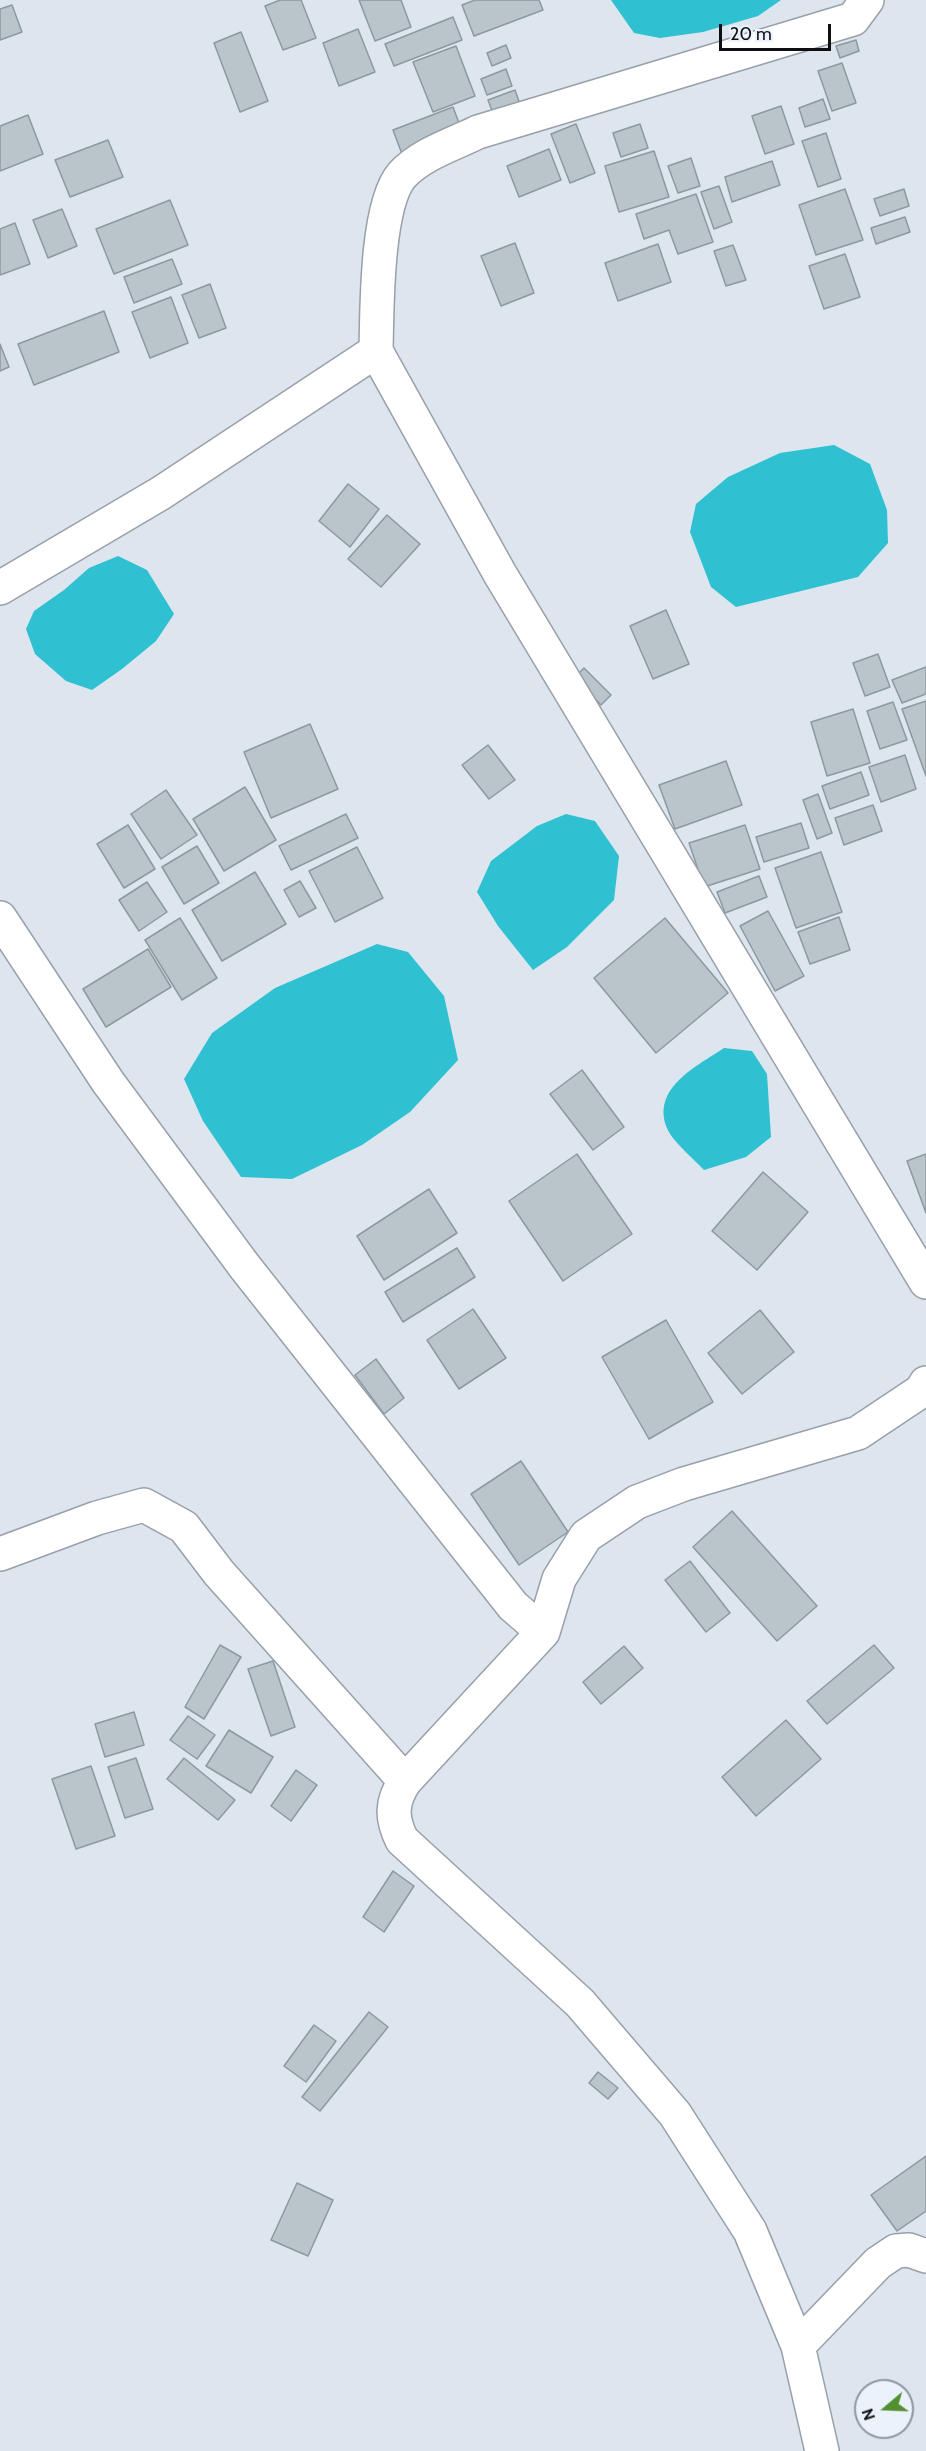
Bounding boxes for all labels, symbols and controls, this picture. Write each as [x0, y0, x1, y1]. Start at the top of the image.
scale bar [722, 12, 834, 50]
text: 20 m [730, 23, 772, 45]
north arrow [854, 2379, 914, 2439]
text: N [858, 2406, 879, 2423]

